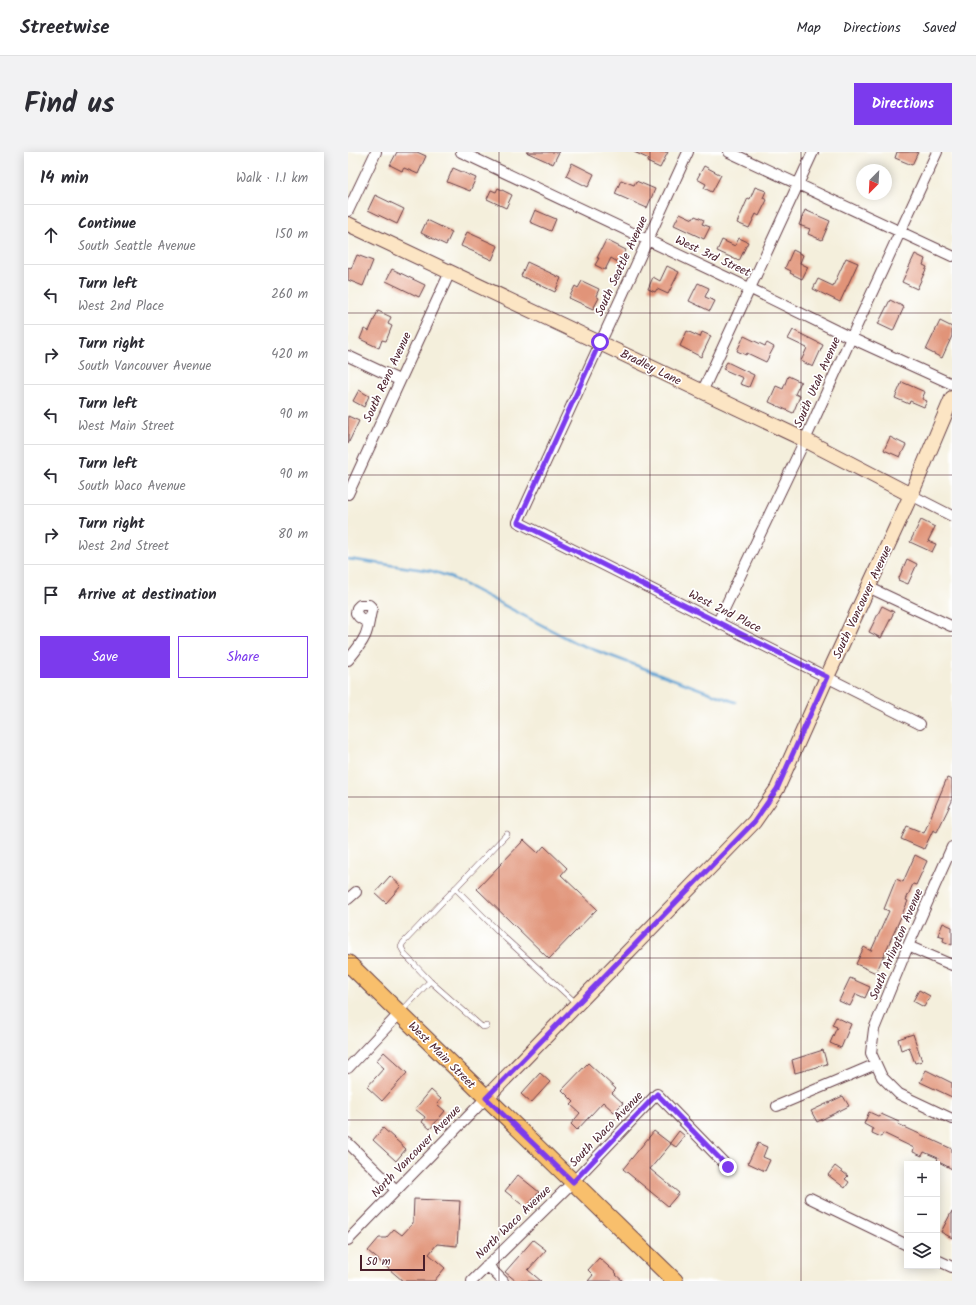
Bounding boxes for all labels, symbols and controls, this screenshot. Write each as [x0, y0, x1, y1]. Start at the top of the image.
text: Streetwise [20, 13, 110, 43]
text: Map [796, 17, 821, 39]
text: Directions [843, 17, 901, 39]
text: Saved [923, 17, 956, 39]
text: Find us [24, 82, 115, 127]
button: Directions [854, 83, 952, 125]
north arrow [856, 164, 892, 200]
text: 14 min [40, 165, 89, 192]
text: Walk · 1.1 km [236, 168, 308, 189]
text: Continue [78, 212, 136, 236]
street label: South Seattle Avenue [590, 212, 653, 319]
icon: ahead [40, 224, 62, 246]
text: 150 m [275, 224, 308, 245]
street label: West 3rd Street [672, 231, 754, 282]
text: South Seattle Avenue [78, 236, 196, 257]
text: Turn left [78, 272, 138, 296]
icon: left [40, 284, 62, 306]
text: 260 m [271, 284, 308, 305]
text: West 2nd Place [78, 296, 164, 317]
street label: South Reno Avenue [358, 328, 417, 426]
text: Turn right [78, 332, 145, 356]
route start [591, 333, 609, 351]
street label: South Utah Avenue [789, 333, 846, 431]
icon: right [40, 344, 62, 366]
text: 420 m [271, 344, 308, 365]
street label: Bradley Lane [617, 344, 685, 391]
text: South Vancouver Avenue [78, 356, 211, 377]
text: Turn left [78, 392, 138, 416]
icon: left [40, 404, 62, 426]
text: 90 m [280, 404, 308, 425]
text: West Main Street [78, 416, 174, 437]
text: Turn left [78, 452, 138, 476]
icon: left [40, 464, 62, 486]
text: 90 m [280, 464, 308, 485]
text: South Waco Avenue [78, 476, 186, 497]
text: Turn right [78, 512, 145, 536]
icon: right [40, 524, 62, 546]
text: 80 m [278, 524, 308, 545]
text: West 2nd Street [78, 536, 169, 557]
street label: South Vancouver Avenue [828, 542, 897, 662]
text: Arrive at destination [78, 583, 217, 607]
icon: arrive [40, 584, 62, 606]
street label: West 2nd Place [685, 585, 765, 638]
button: Save [40, 636, 170, 678]
button: Share [178, 636, 308, 678]
street label: South Arlington Avenue [864, 885, 929, 1003]
street label: West Main Street [403, 1017, 480, 1094]
street label: South Waco Avenue [565, 1087, 648, 1172]
street label: North Vancouver Avenue [367, 1100, 466, 1202]
route end [719, 1158, 737, 1176]
map controls [904, 1161, 940, 1269]
button: + [904, 1161, 940, 1197]
street label: North Waco Avenue [471, 1181, 556, 1264]
button: − [904, 1197, 940, 1233]
button: layers [904, 1233, 940, 1269]
scale bar [360, 1253, 425, 1272]
text: 50 m [366, 1253, 391, 1271]

